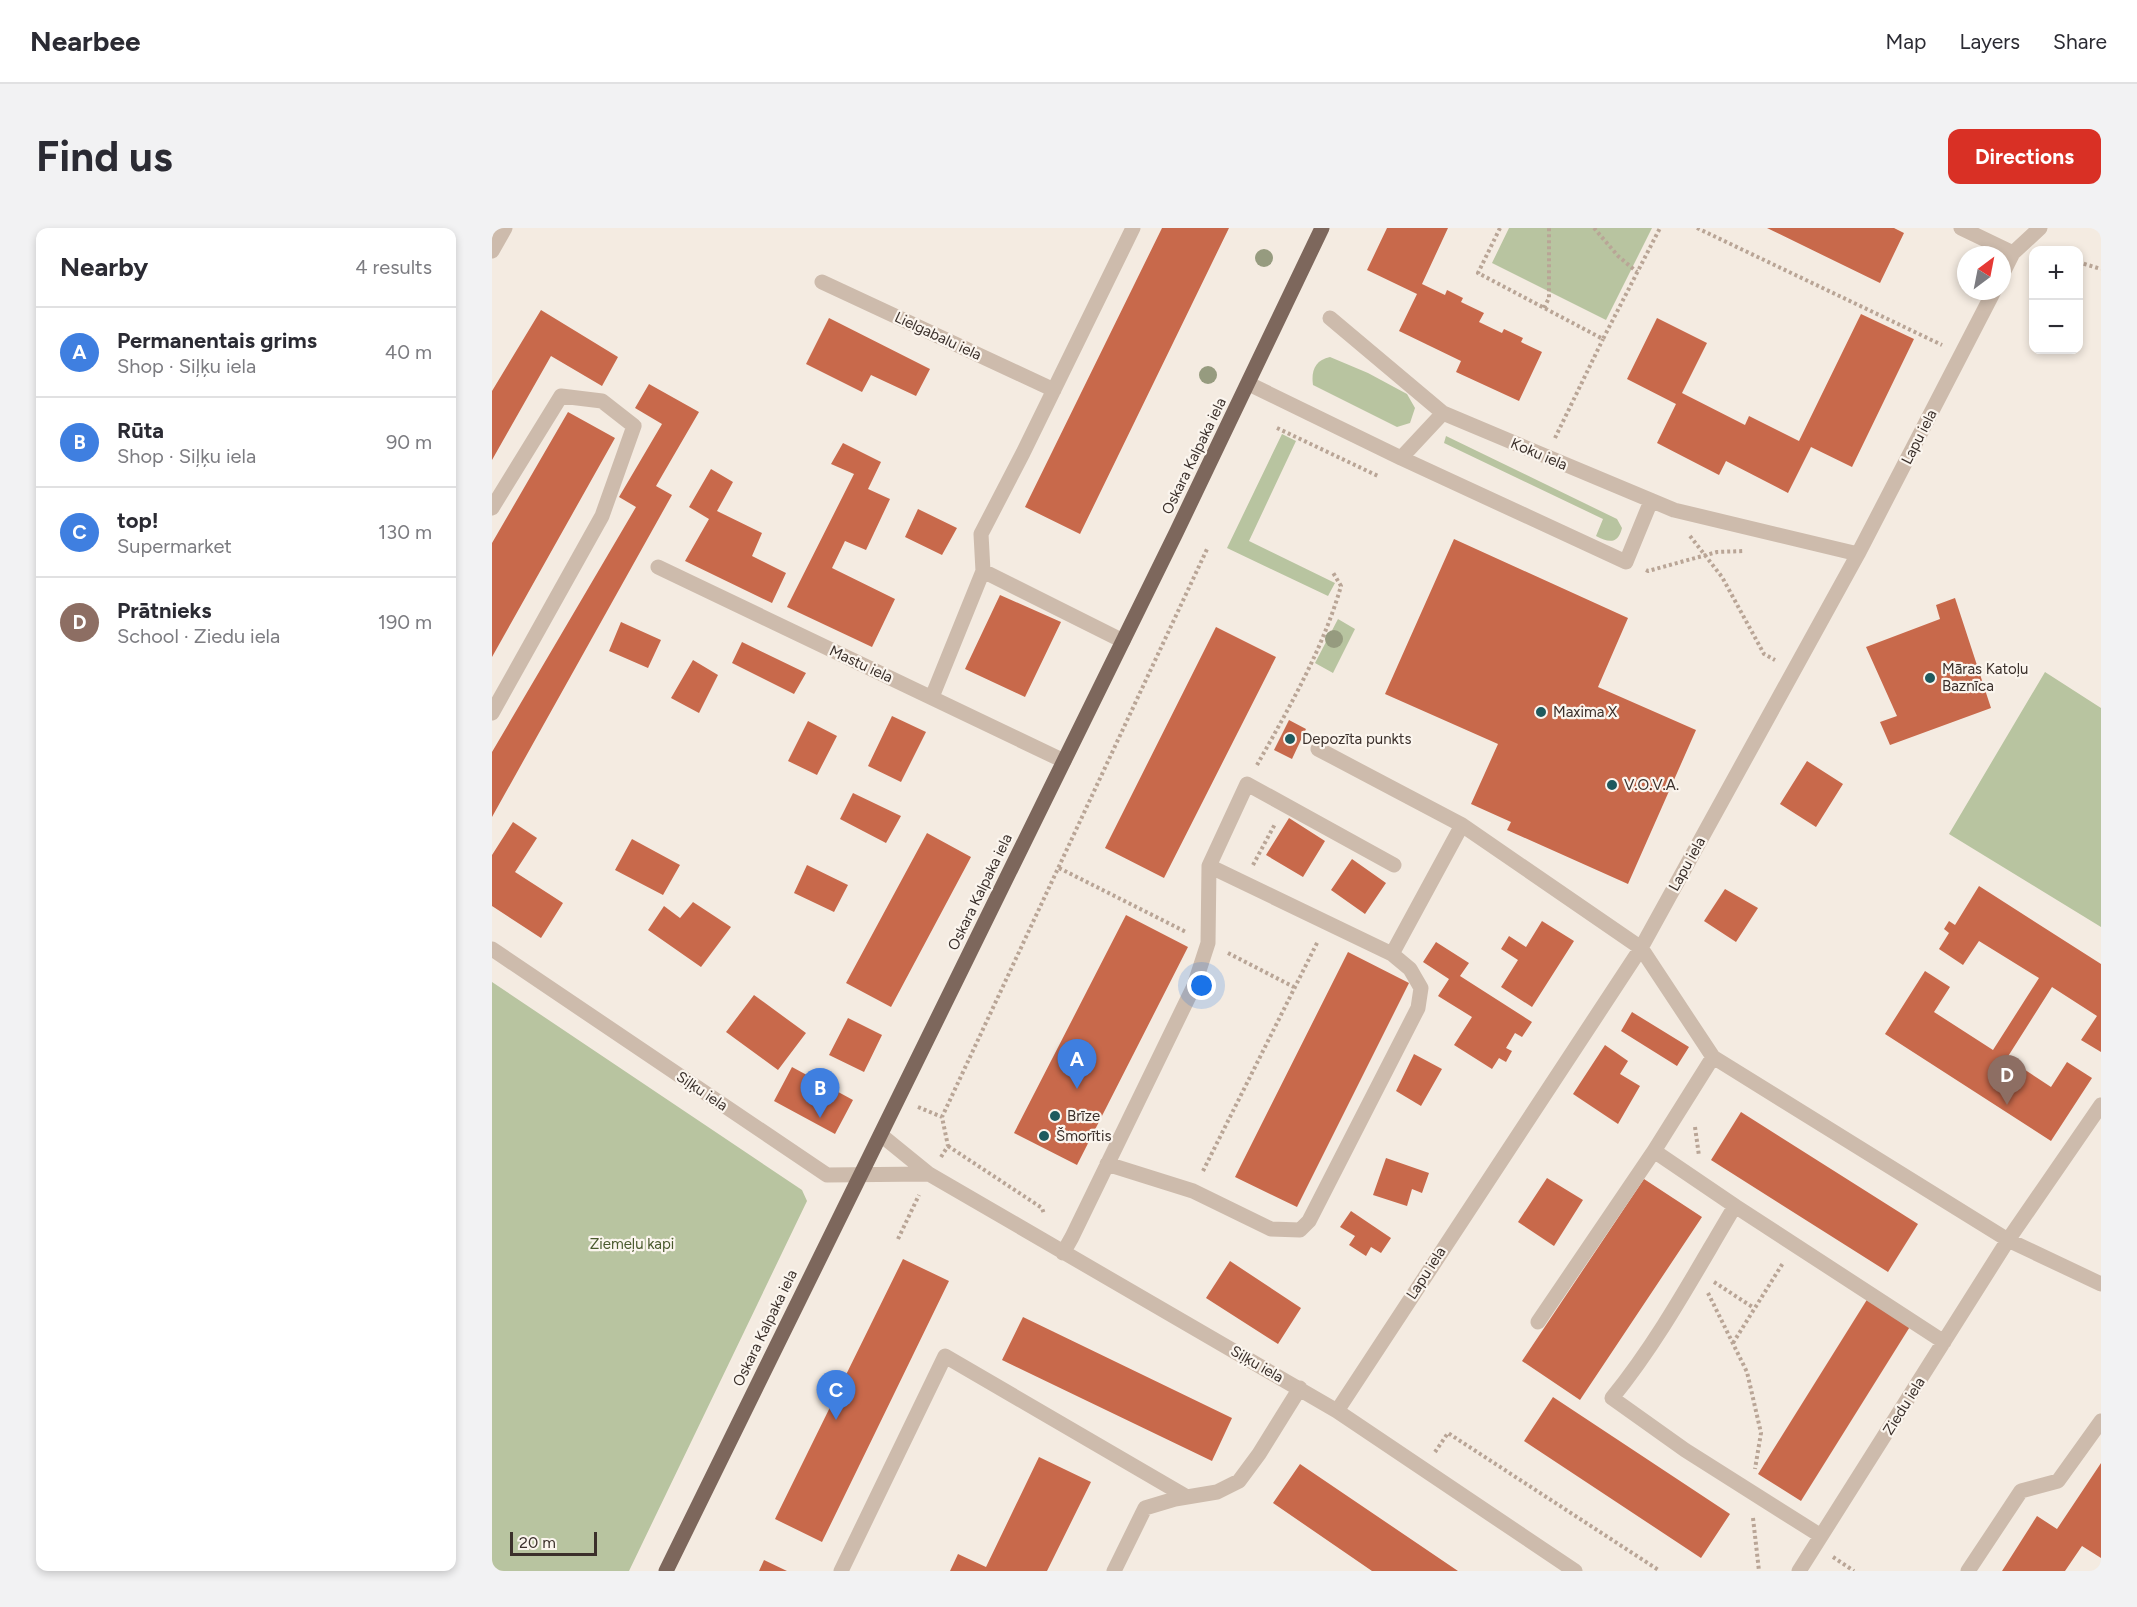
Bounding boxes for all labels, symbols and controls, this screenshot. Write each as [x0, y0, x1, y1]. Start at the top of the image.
text: Nearbee [30, 24, 140, 58]
text: Map [1886, 29, 1926, 54]
text: Layers [1959, 29, 2020, 54]
text: Share [2053, 29, 2107, 54]
button: Directions [1948, 129, 2101, 184]
text: Find us [36, 131, 173, 182]
north arrow [1957, 246, 2011, 300]
map controls [2029, 246, 2083, 354]
button: + [2029, 246, 2083, 300]
text: Nearby [60, 251, 148, 283]
text: 4 results [355, 255, 432, 279]
button: − [2029, 300, 2083, 354]
street label: Lielgabalu iela [892, 308, 984, 364]
text: Permanentais grims [117, 327, 317, 354]
text: A [72, 340, 87, 364]
text: 40 m [385, 340, 432, 364]
text: Shop · Siļķu iela [117, 354, 256, 378]
street label: Oskara Kalpaka iela [1158, 395, 1230, 517]
street label: Lapu iela [1898, 407, 1940, 467]
text: Rūta [117, 417, 164, 444]
text: B [73, 430, 86, 454]
text: 90 m [386, 430, 432, 454]
street label: Koku iela [1508, 434, 1570, 474]
text: Shop · Siļķu iela [117, 444, 256, 468]
text: top! [117, 507, 159, 534]
text: C [72, 520, 87, 544]
text: 130 m [378, 520, 432, 544]
text: Supermarket [117, 534, 232, 558]
text: Prātnieks [117, 597, 212, 624]
text: D [73, 610, 87, 634]
text: 190 m [378, 610, 432, 634]
text: School · Ziedu iela [117, 624, 280, 648]
street label: Mastu iela [827, 642, 895, 686]
place label: Māras Katoļu Baznīca [1942, 660, 2028, 695]
marker: Māras Katoļu Baznīca [1923, 671, 1937, 685]
place label: Maxima X [1553, 703, 1618, 721]
marker: Maxima X [1534, 705, 1548, 719]
place label: Depozīta punkts [1302, 730, 1411, 748]
marker: Depozīta punkts [1283, 732, 1297, 746]
place label: V.O.V.A. [1624, 776, 1679, 794]
marker: V.O.V.A. [1605, 778, 1619, 792]
street label: Oskara Kalpaka iela [944, 831, 1016, 953]
street label: Lapu iela [1665, 834, 1709, 894]
your location [1187, 971, 1216, 1000]
pin: A [1058, 1040, 1096, 1089]
pin: D [1988, 1056, 2026, 1105]
street label: Siļķu iela [673, 1067, 731, 1115]
pin: B [800, 1068, 840, 1118]
place label: Brīze [1067, 1107, 1100, 1125]
marker: Brīze [1048, 1109, 1062, 1123]
place label: Šmorītis [1056, 1127, 1111, 1145]
marker: Šmorītis [1037, 1129, 1051, 1143]
park label: Ziemeļu kapi [590, 1235, 674, 1253]
street label: Lapu iela [1402, 1243, 1450, 1303]
street label: Oskara Kalpaka iela [729, 1267, 801, 1389]
street label: Siļķu iela [1227, 1342, 1287, 1386]
pin: C [816, 1370, 856, 1420]
street label: Ziedu iela [1879, 1374, 1929, 1438]
scale bar [510, 1529, 597, 1556]
text: 20 m [519, 1533, 556, 1552]

